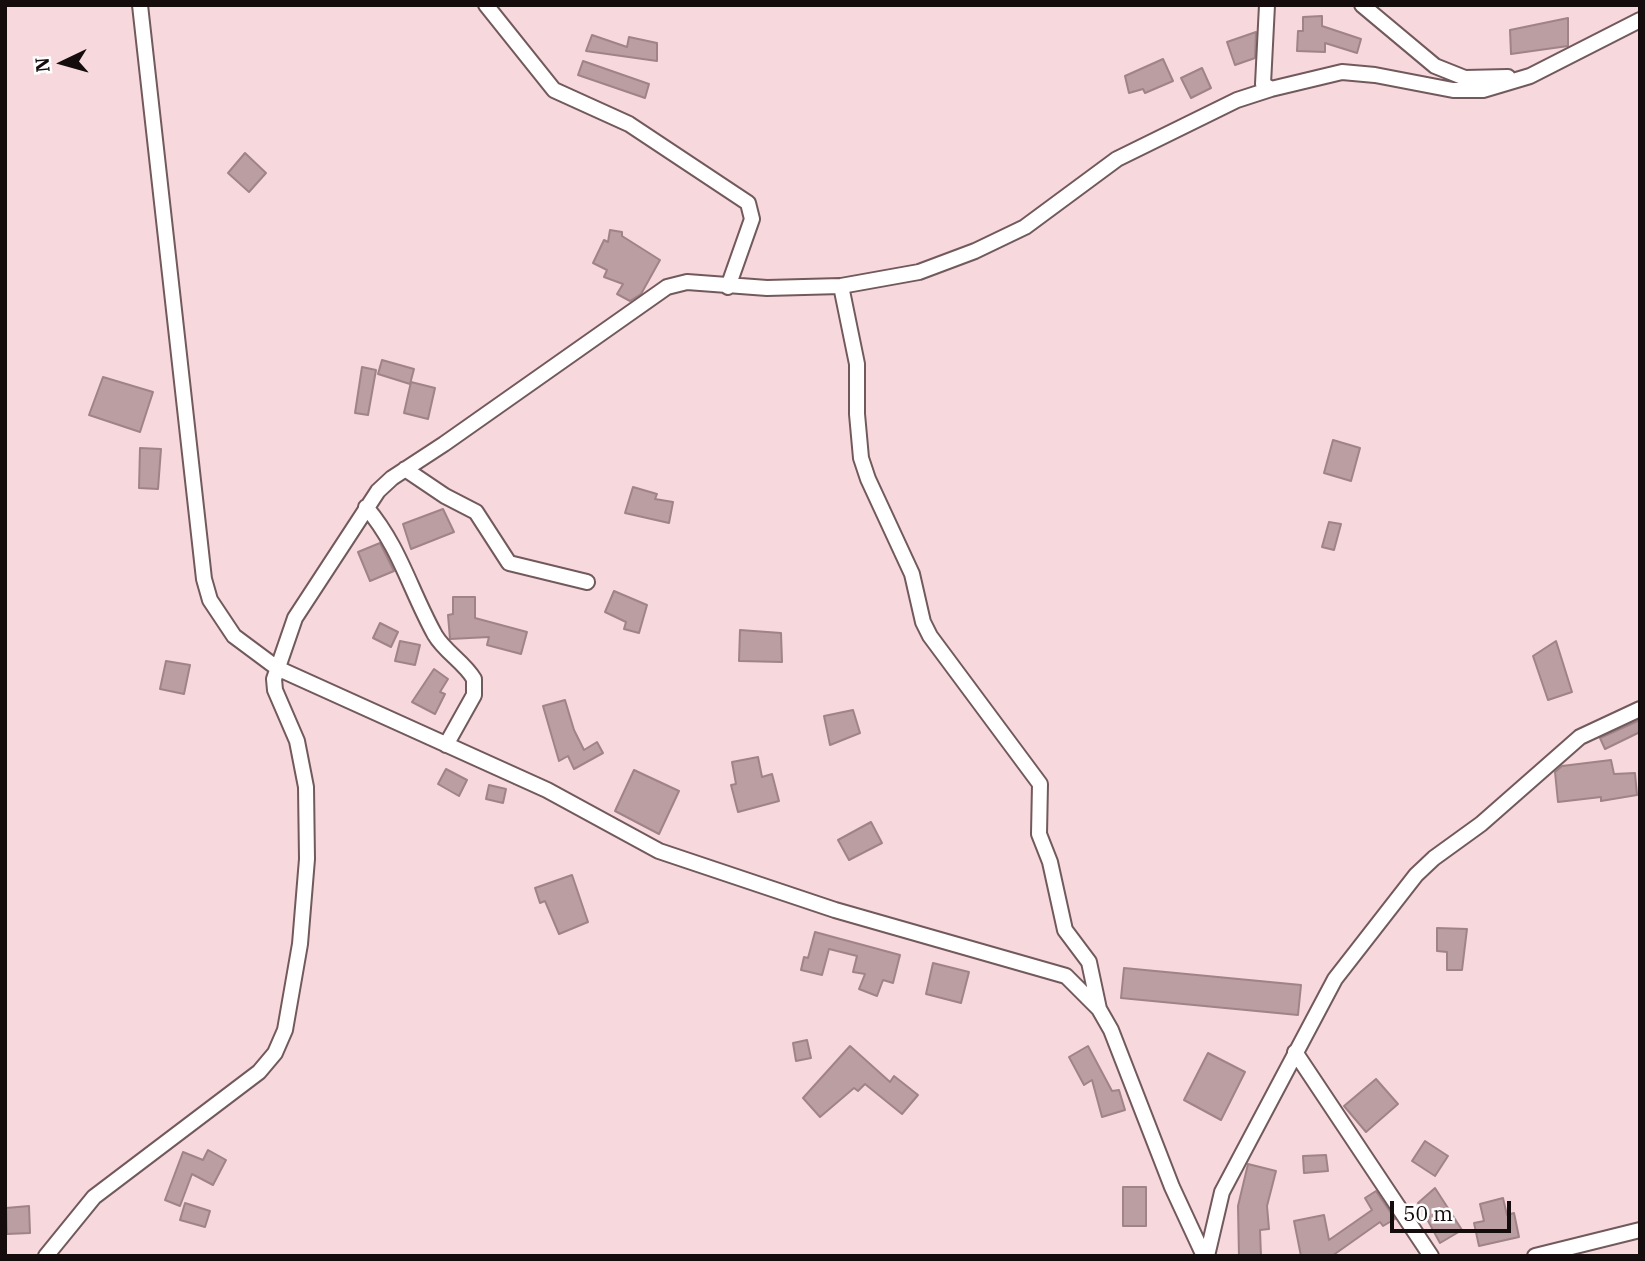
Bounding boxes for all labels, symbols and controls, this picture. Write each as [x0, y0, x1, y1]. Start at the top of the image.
north arrow [28, 28, 98, 98]
text: N [29, 56, 55, 73]
scale bar [1393, 1188, 1514, 1232]
text: 50 m [1403, 1199, 1453, 1227]

